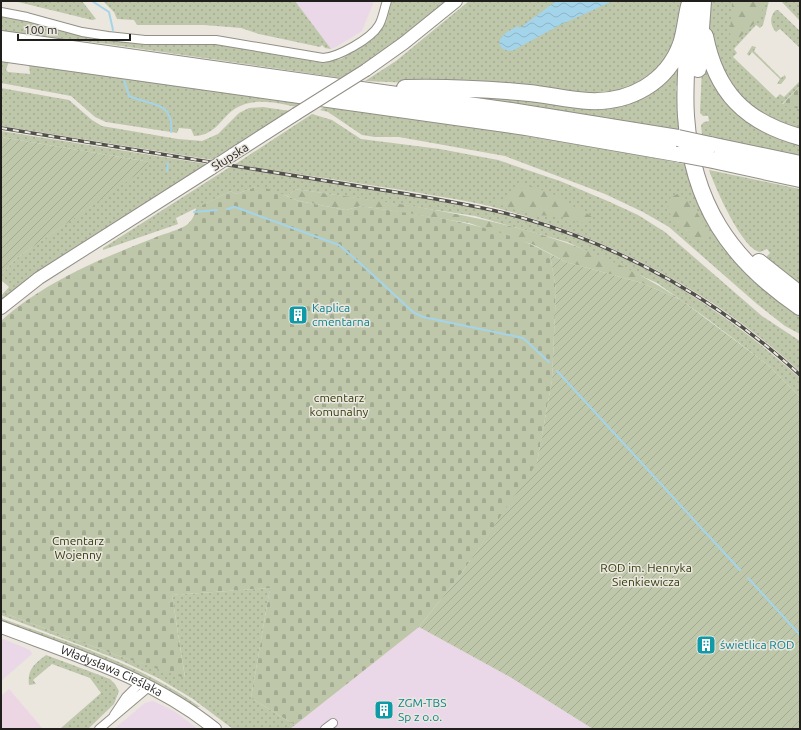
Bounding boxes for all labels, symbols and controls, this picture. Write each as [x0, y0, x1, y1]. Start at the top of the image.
scale bar [18, 16, 130, 42]
text: 100 m [24, 23, 57, 36]
street label: Słupska [209, 140, 250, 173]
place label: Kaplica cmentarna [312, 301, 370, 328]
building icon: Kaplica cmentarna [287, 304, 309, 326]
park label: cmentarz komunalny [310, 391, 369, 418]
park label: Cmentarz Wojenny [52, 534, 105, 561]
park label: ROD im. Henryka Sienkiewicza [600, 561, 692, 588]
building icon: świetlica ROD [695, 634, 717, 656]
place label: świetlica ROD [720, 638, 795, 651]
street label: Władysława Cieślaka [59, 643, 165, 699]
place label: ZGM-TBS Sp z o.o. [398, 696, 446, 723]
building icon: ZGM-TBS Sp z o.o. [373, 699, 395, 721]

